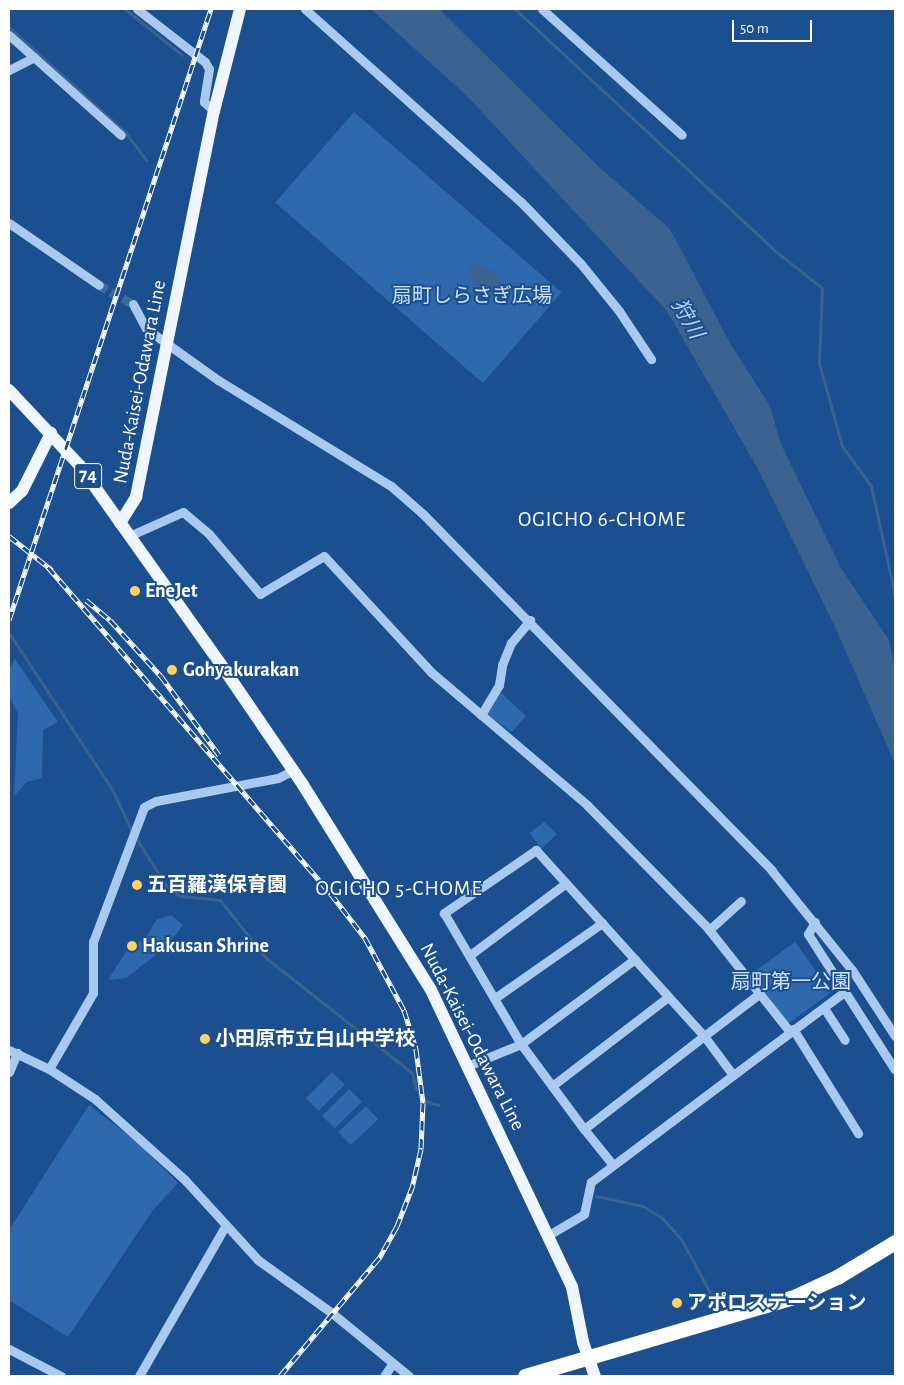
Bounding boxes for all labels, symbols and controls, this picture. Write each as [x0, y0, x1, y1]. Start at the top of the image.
scale bar [734, 10, 814, 42]
text: 50 m [740, 21, 769, 36]
street label: Nuda-Kaisei-Odawara Line [108, 278, 172, 486]
park label: 扇町しらさぎ広場 [392, 284, 552, 308]
water label: 狩川 [666, 295, 708, 343]
road number: 74 [73, 460, 103, 492]
district label: OGICHO 6-CHOME [516, 507, 688, 533]
place label: EneJet [145, 579, 197, 603]
marker: EneJet [129, 585, 141, 597]
place label: Gohyakurakan [183, 658, 299, 682]
marker: Gohyakurakan [165, 663, 179, 677]
place label: 五百羅漢保育園 [147, 873, 287, 897]
district label: OGICHO 5-CHOME [314, 876, 484, 902]
marker: 五百羅漢保育園 [131, 879, 143, 891]
place label: Hakusan Shrine [142, 934, 269, 958]
street label: Nuda-Kaisei-Odawara Line [414, 939, 530, 1135]
marker: Hakusan Shrine [126, 940, 138, 952]
park label: 扇町第一公園 [731, 970, 851, 994]
place label: 小田原市立白山中学校 [215, 1027, 415, 1051]
marker: 小田原市立白山中学校 [199, 1033, 211, 1045]
place label: アポロステーション [687, 1291, 867, 1315]
marker: アポロステーション [671, 1297, 683, 1309]

